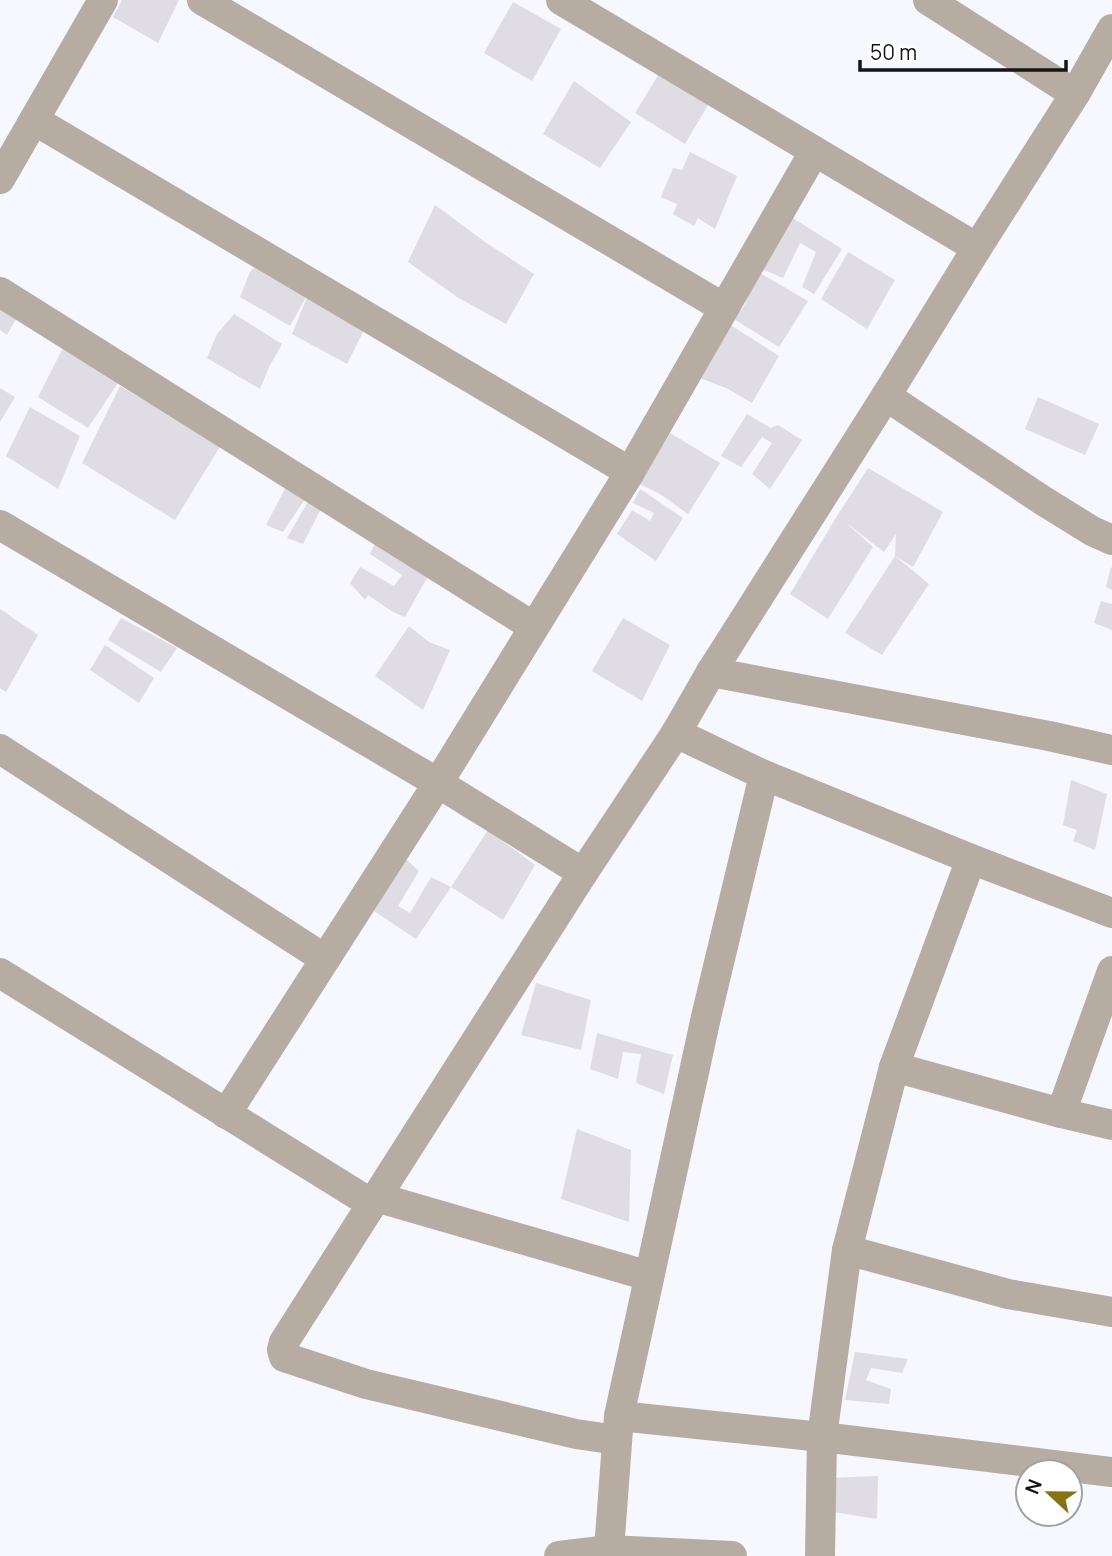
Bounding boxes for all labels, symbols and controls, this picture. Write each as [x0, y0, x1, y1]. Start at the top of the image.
scale bar [860, 28, 1066, 72]
text: 50 m [870, 38, 917, 66]
north arrow [1014, 1458, 1084, 1528]
text: N [1019, 1475, 1048, 1498]

